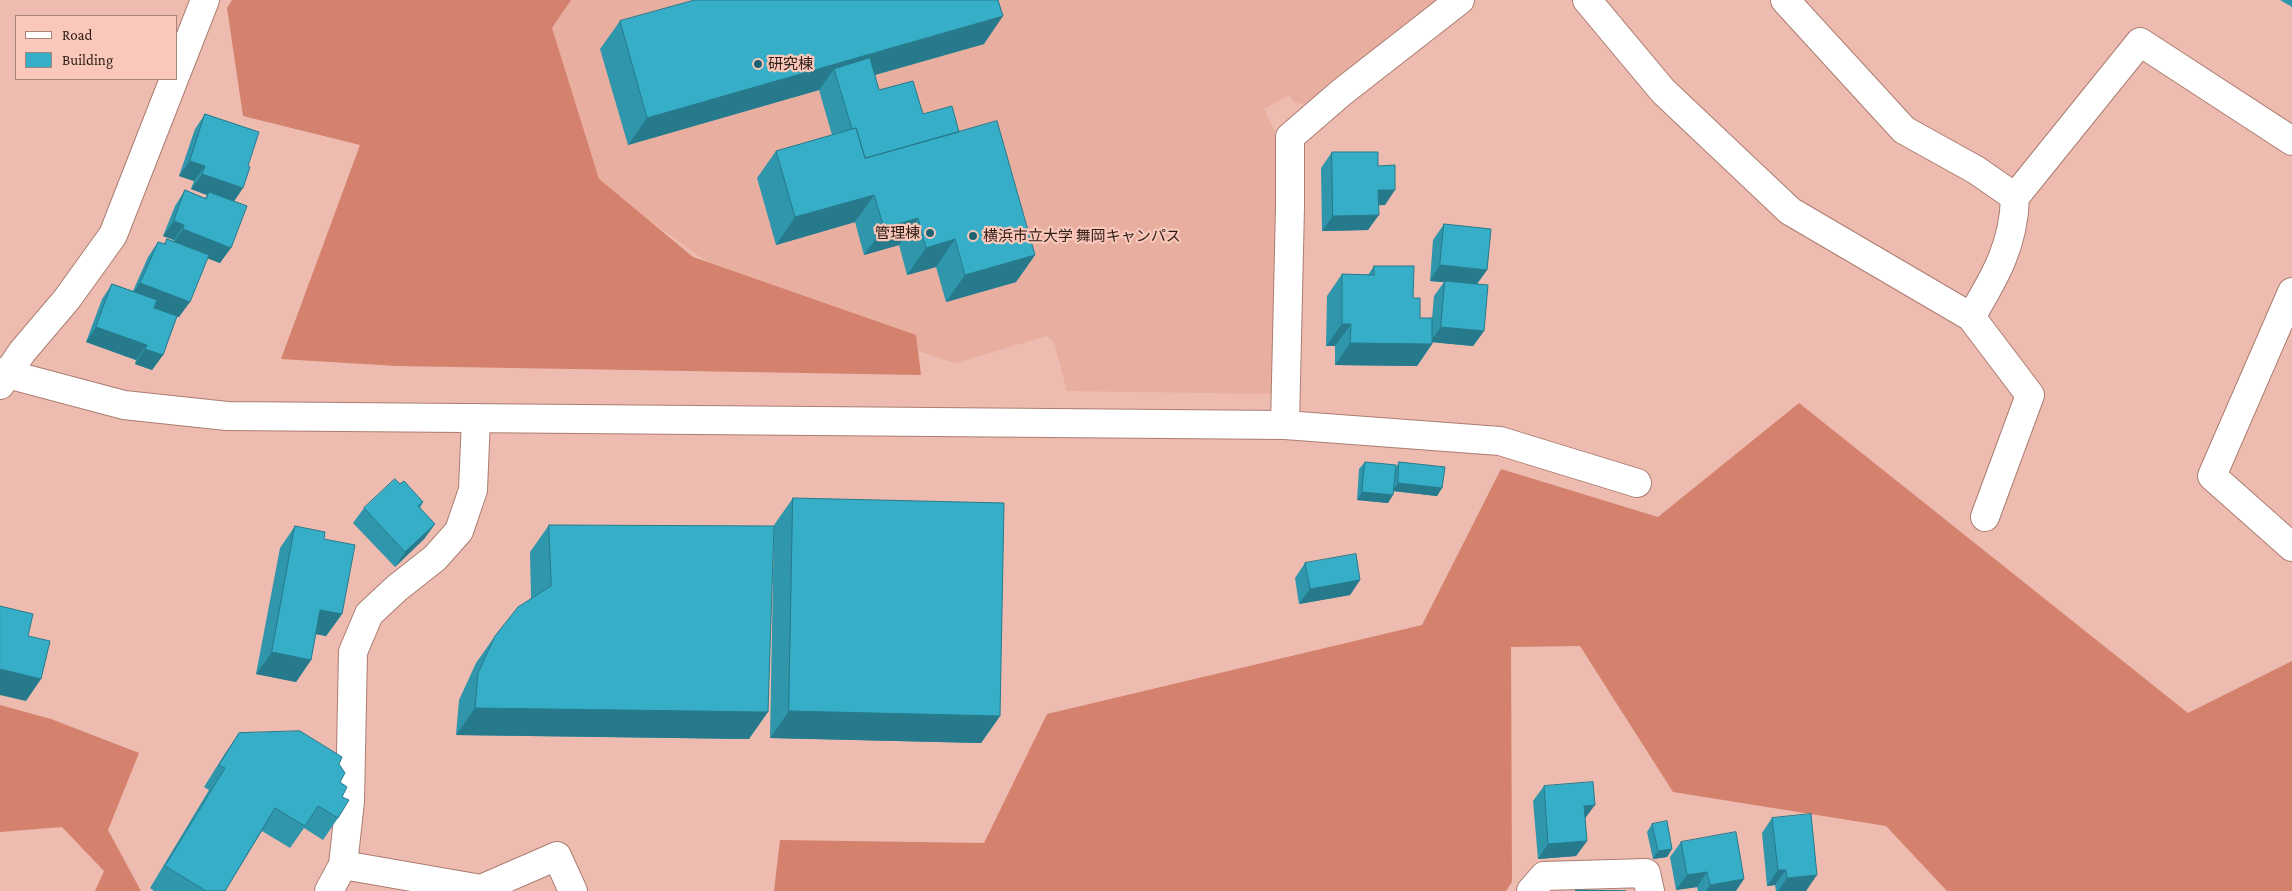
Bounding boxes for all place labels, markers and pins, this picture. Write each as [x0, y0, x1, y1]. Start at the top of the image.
place label: 研究棟 [768, 55, 813, 73]
marker: 研究棟 [752, 58, 764, 70]
place label: 管理棟 [875, 224, 920, 242]
marker: 管理棟 [924, 227, 936, 239]
place label: 横浜市立大学 舞岡キャンパス [983, 227, 1181, 245]
marker: 横浜市立大学 舞岡キャンパス [967, 230, 979, 242]

